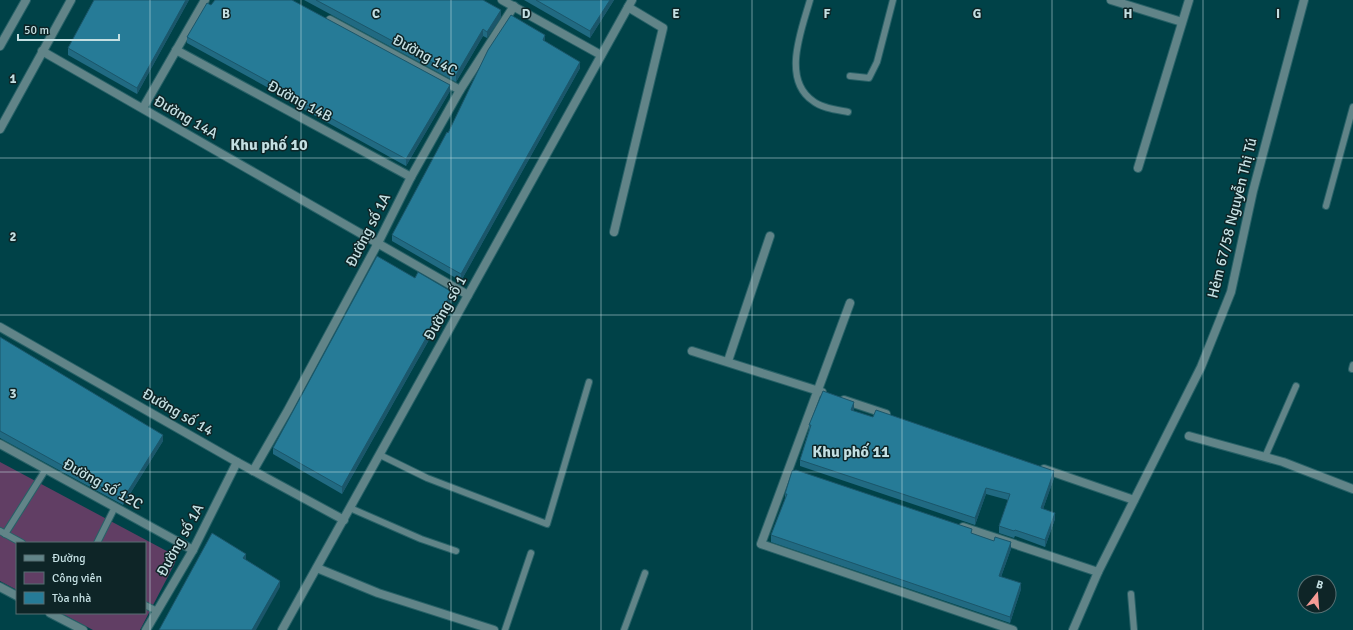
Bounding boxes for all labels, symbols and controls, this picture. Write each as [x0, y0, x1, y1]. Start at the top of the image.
text: B [222, 6, 230, 22]
text: C [372, 6, 380, 22]
text: D [522, 6, 531, 22]
text: E [672, 6, 680, 22]
text: F [824, 6, 831, 22]
text: G [973, 6, 981, 22]
text: H [1124, 6, 1132, 22]
text: I [1276, 6, 1280, 22]
scale bar [18, 16, 119, 42]
text: 50 m [24, 23, 49, 38]
street label: Đường 14C [390, 30, 460, 80]
text: 1 [9, 71, 17, 87]
street label: Đường 14B [265, 76, 335, 126]
street label: Đường 14A [151, 92, 221, 142]
district label: Khu phố 10 [230, 135, 308, 155]
street label: Hẻm 67/58 Nguyễn Thị Tú [1202, 136, 1261, 300]
street label: Đường số 1A [342, 190, 394, 270]
text: 2 [9, 229, 17, 245]
street label: Đường số 1 [420, 272, 470, 344]
street label: Đường số 14 [139, 384, 217, 440]
text: 3 [9, 386, 17, 402]
district label: Khu phố 11 [812, 442, 890, 462]
street label: Đường số 12C [60, 455, 146, 513]
street label: Đường số 1A [153, 500, 207, 580]
legend [16, 542, 146, 614]
text: Đường [52, 551, 86, 566]
text: Công viên [52, 571, 102, 586]
north arrow [1297, 574, 1337, 614]
text: B [1315, 578, 1325, 592]
text: Tòa nhà [52, 591, 91, 606]

